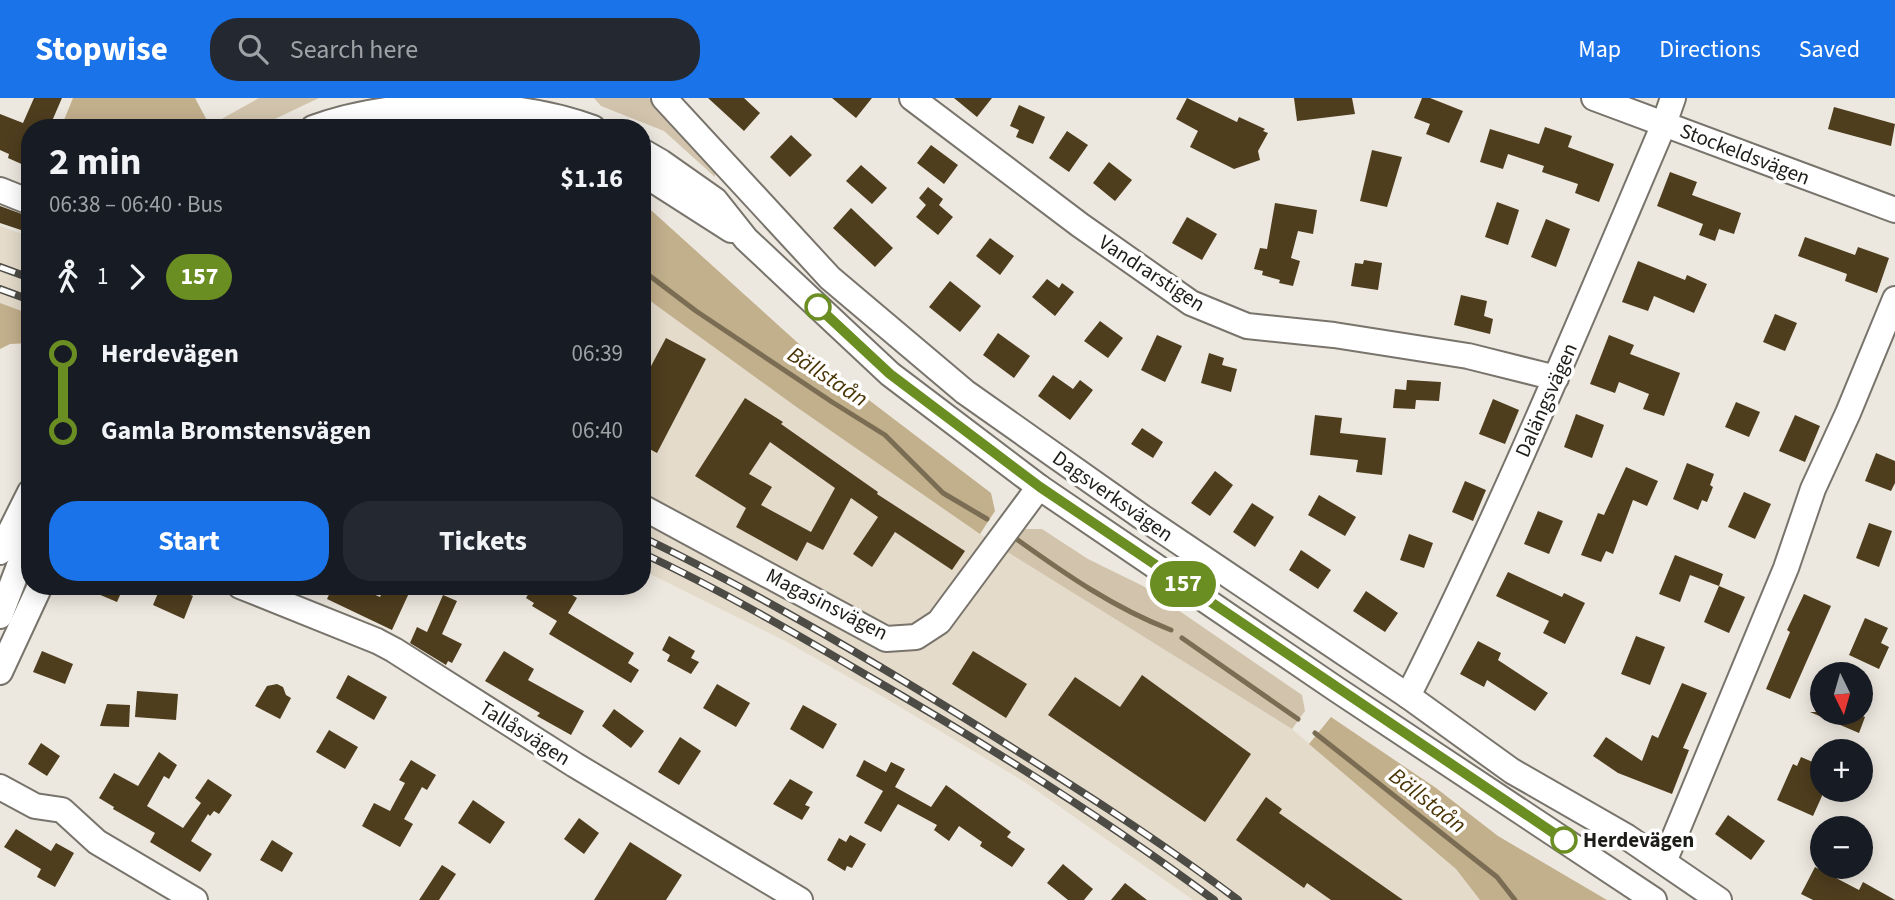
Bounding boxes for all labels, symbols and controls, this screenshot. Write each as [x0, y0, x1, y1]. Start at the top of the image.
search box [210, 18, 700, 81]
text: Stopwise [35, 26, 168, 73]
icon: search [234, 30, 272, 68]
text: Search here [290, 31, 418, 68]
text: Map [1578, 32, 1621, 67]
text: Directions [1659, 32, 1761, 67]
text: Saved [1799, 32, 1860, 67]
street label: Stockeldsvägen [1676, 115, 1814, 193]
text: 2 min [49, 135, 141, 189]
text: $1.16 [560, 160, 623, 197]
text: 06:38 – 06:40 · Bus [49, 188, 223, 221]
street label: Vandrarstigen [1093, 227, 1211, 319]
icon: walk [49, 258, 87, 296]
icon: forward [118, 258, 156, 296]
text: 157 [180, 259, 218, 294]
text: 1 [97, 260, 108, 293]
unlabelled marker [805, 294, 831, 320]
text: Herdevägen [101, 335, 239, 372]
text: 06:39 [572, 337, 623, 370]
water label: Bällstaån [781, 338, 874, 415]
street label: Dalängsvägen [1507, 338, 1585, 462]
text: Gamla Bromstensvägen [101, 412, 371, 449]
text: 06:40 [572, 414, 623, 447]
street label: Dagsverksvägen [1046, 443, 1180, 549]
button: Start [49, 501, 329, 581]
button: Tickets [343, 501, 623, 581]
street label: Magasinsvägen [761, 560, 893, 648]
line badge: 157 [1143, 561, 1223, 607]
text: 157 [1164, 566, 1202, 601]
north arrow [1810, 662, 1872, 724]
map controls [1810, 662, 1873, 879]
street label: Tallåsvägen [474, 693, 576, 773]
button: + [1810, 739, 1873, 802]
water label: Bällstaån [1382, 760, 1473, 841]
button: − [1810, 816, 1873, 879]
place label: Herdevägen [1583, 825, 1694, 855]
marker: Herdevägen [1551, 827, 1577, 853]

